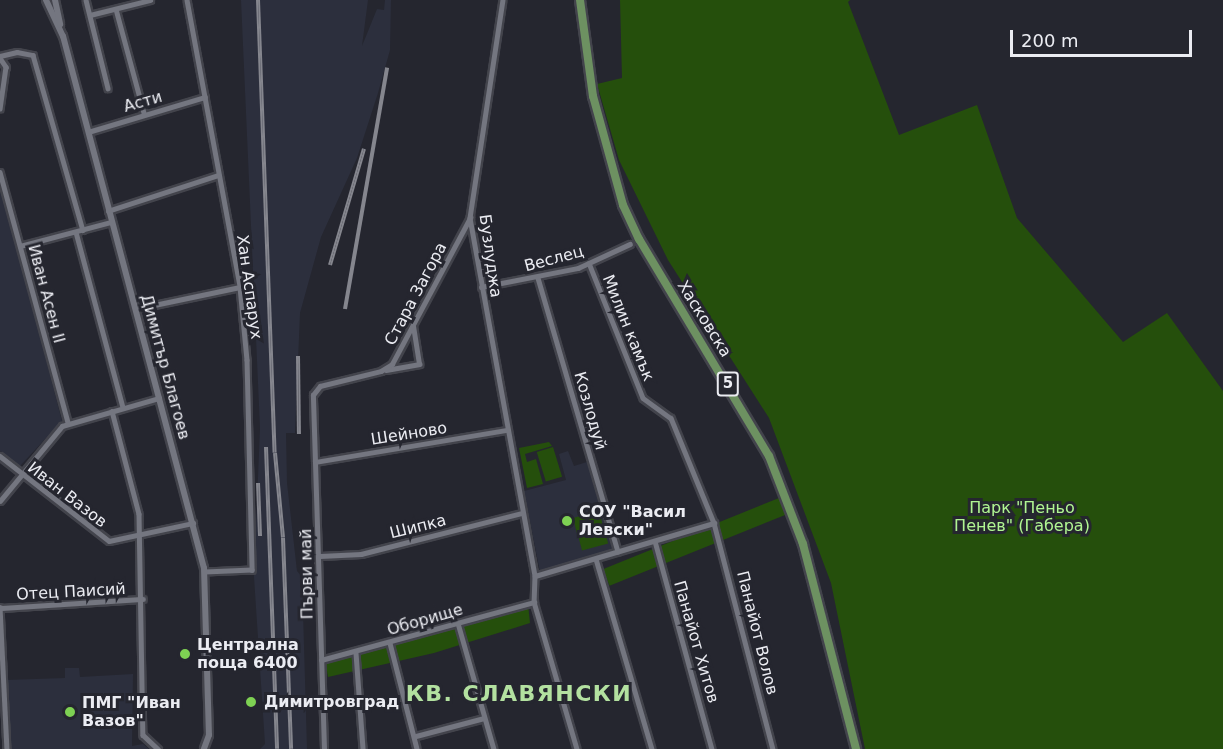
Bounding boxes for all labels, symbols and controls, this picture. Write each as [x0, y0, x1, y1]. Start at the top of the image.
scale bar [1013, 18, 1194, 56]
text: 200 m [1021, 30, 1079, 51]
street label: Асти [121, 87, 165, 117]
street label: Бузлуджа [475, 213, 505, 299]
street label: Хан Аспарух [232, 233, 266, 341]
street label: Стара Загора [381, 239, 451, 349]
street label: Веслец [522, 242, 586, 276]
street label: Иван Асен II [24, 243, 68, 345]
street label: Милин камък [598, 272, 658, 384]
street label: Хасковска [673, 277, 735, 361]
street label: Димитър Благоев [136, 292, 194, 442]
street label: Козлодуй [570, 370, 610, 452]
road number: 5 [716, 372, 740, 396]
street label: Шейново [370, 419, 448, 449]
street label: Иван Вазов [24, 458, 110, 532]
park label: Парк "Пеньо Пенев" (Габера) [954, 498, 1090, 536]
place label: СОУ "Васил Левски" [579, 502, 686, 540]
street label: Шипка [388, 511, 448, 543]
marker: СОУ "Васил Левски" [560, 514, 574, 528]
street label: Първи май [297, 528, 317, 620]
street label: Панайот Волов [732, 569, 782, 697]
street label: Панайот Хитов [669, 579, 723, 705]
street label: Отец Паисий [16, 580, 126, 604]
street label: Оборище [385, 600, 465, 640]
place label: Централна поща 6400 [197, 635, 299, 673]
marker: Централна поща 6400 [178, 647, 192, 661]
district label: КВ. СЛАВЯНСКИ [406, 681, 632, 707]
place label: Димитровград [264, 692, 399, 712]
place label: ПМГ "Иван Вазов" [82, 693, 181, 731]
marker: Димитровград [242, 693, 260, 711]
marker: ПМГ "Иван Вазов" [63, 705, 77, 719]

